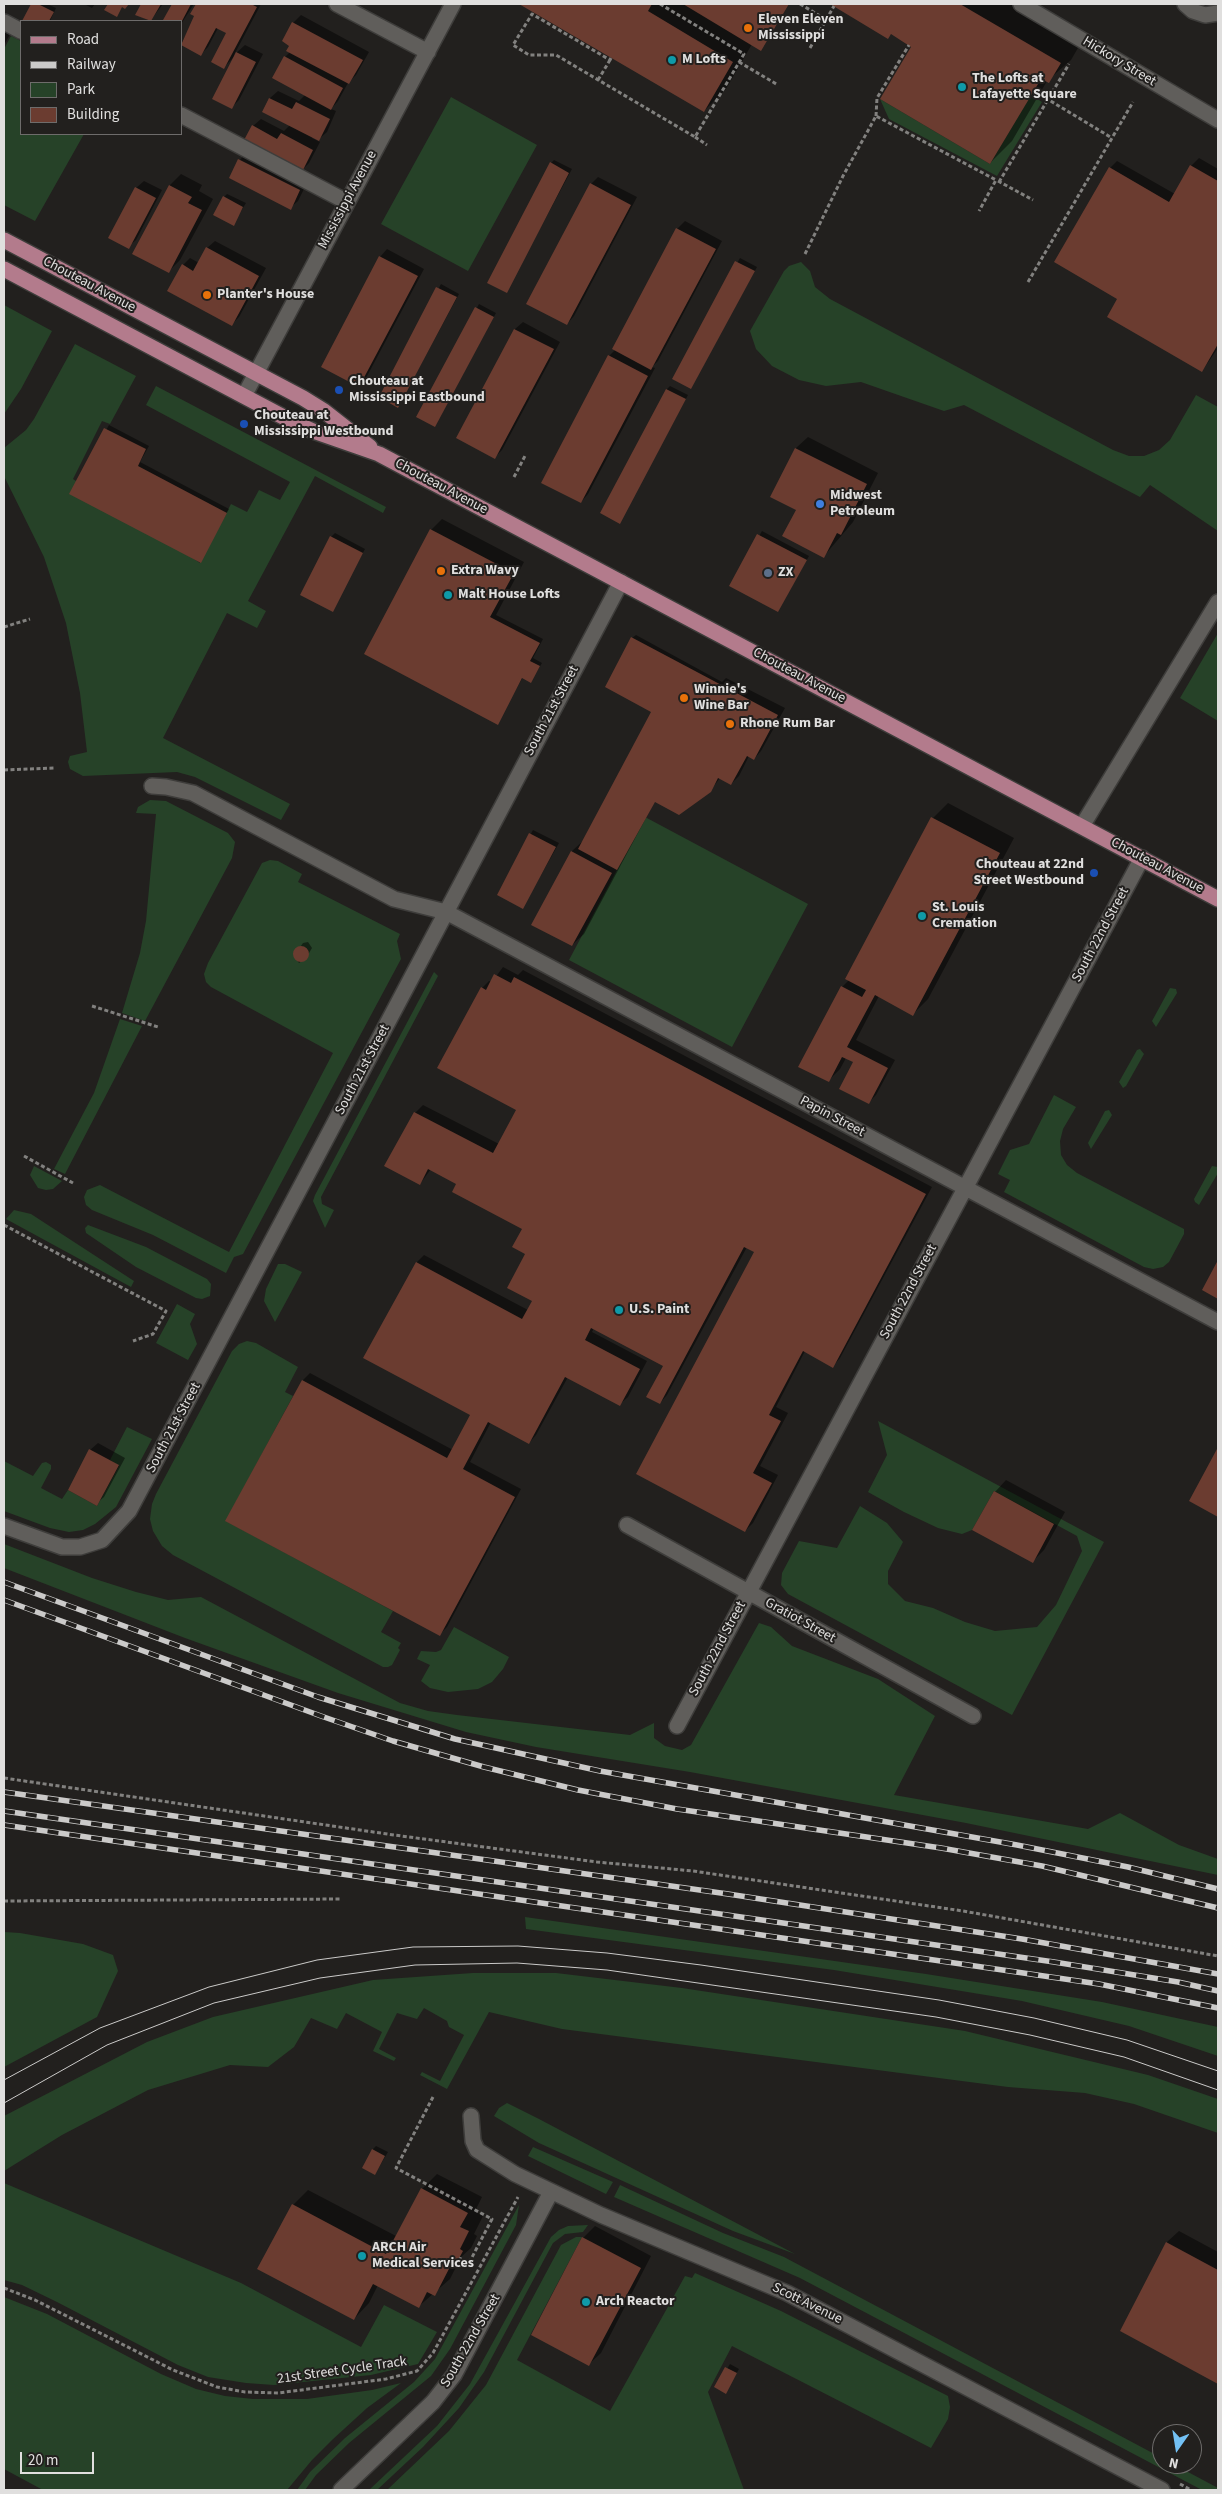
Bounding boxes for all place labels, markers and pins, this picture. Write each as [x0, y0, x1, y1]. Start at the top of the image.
place label: Eleven Eleven Mississippi [758, 12, 843, 44]
marker: Eleven Eleven Mississippi [742, 22, 754, 34]
place label: M Lofts [682, 52, 726, 68]
marker: M Lofts [666, 54, 678, 66]
place label: The Lofts at Lafayette Square [972, 71, 1077, 104]
marker: The Lofts at Lafayette Square [956, 81, 968, 93]
place label: Planter's House [217, 287, 314, 303]
marker: Planter's House [201, 289, 213, 301]
place label: Chouteau at Mississippi Eastbound [349, 374, 485, 407]
marker: Chouteau at Mississippi Eastbound [333, 384, 345, 396]
place label: Chouteau at Mississippi Westbound [254, 408, 393, 441]
marker: Chouteau at Mississippi Westbound [238, 418, 250, 430]
place label: Midwest Petroleum [830, 488, 895, 520]
marker: Midwest Petroleum [814, 498, 826, 510]
place label: Extra Wavy [451, 563, 519, 579]
marker: Extra Wavy [435, 565, 447, 577]
place label: ZX [778, 565, 794, 581]
marker: ZX [762, 567, 774, 579]
place label: Malt House Lofts [458, 587, 560, 603]
marker: Malt House Lofts [442, 589, 454, 601]
place label: Winnie's Wine Bar [694, 682, 749, 714]
marker: Winnie's Wine Bar [678, 692, 690, 704]
place label: Rhone Rum Bar [740, 716, 835, 732]
marker: Rhone Rum Bar [724, 718, 736, 730]
place label: Chouteau at 22nd Street Westbound [974, 857, 1084, 890]
marker: Chouteau at 22nd Street Westbound [1088, 867, 1100, 879]
place label: St. Louis Cremation [932, 900, 997, 932]
marker: St. Louis Cremation [916, 910, 928, 922]
place label: U.S. Paint [629, 1302, 689, 1318]
marker: U.S. Paint [613, 1304, 625, 1316]
place label: ARCH Air Medical Services [372, 2240, 474, 2272]
marker: ARCH Air Medical Services [356, 2250, 368, 2262]
place label: Arch Reactor [596, 2294, 675, 2310]
marker: Arch Reactor [580, 2296, 592, 2308]

